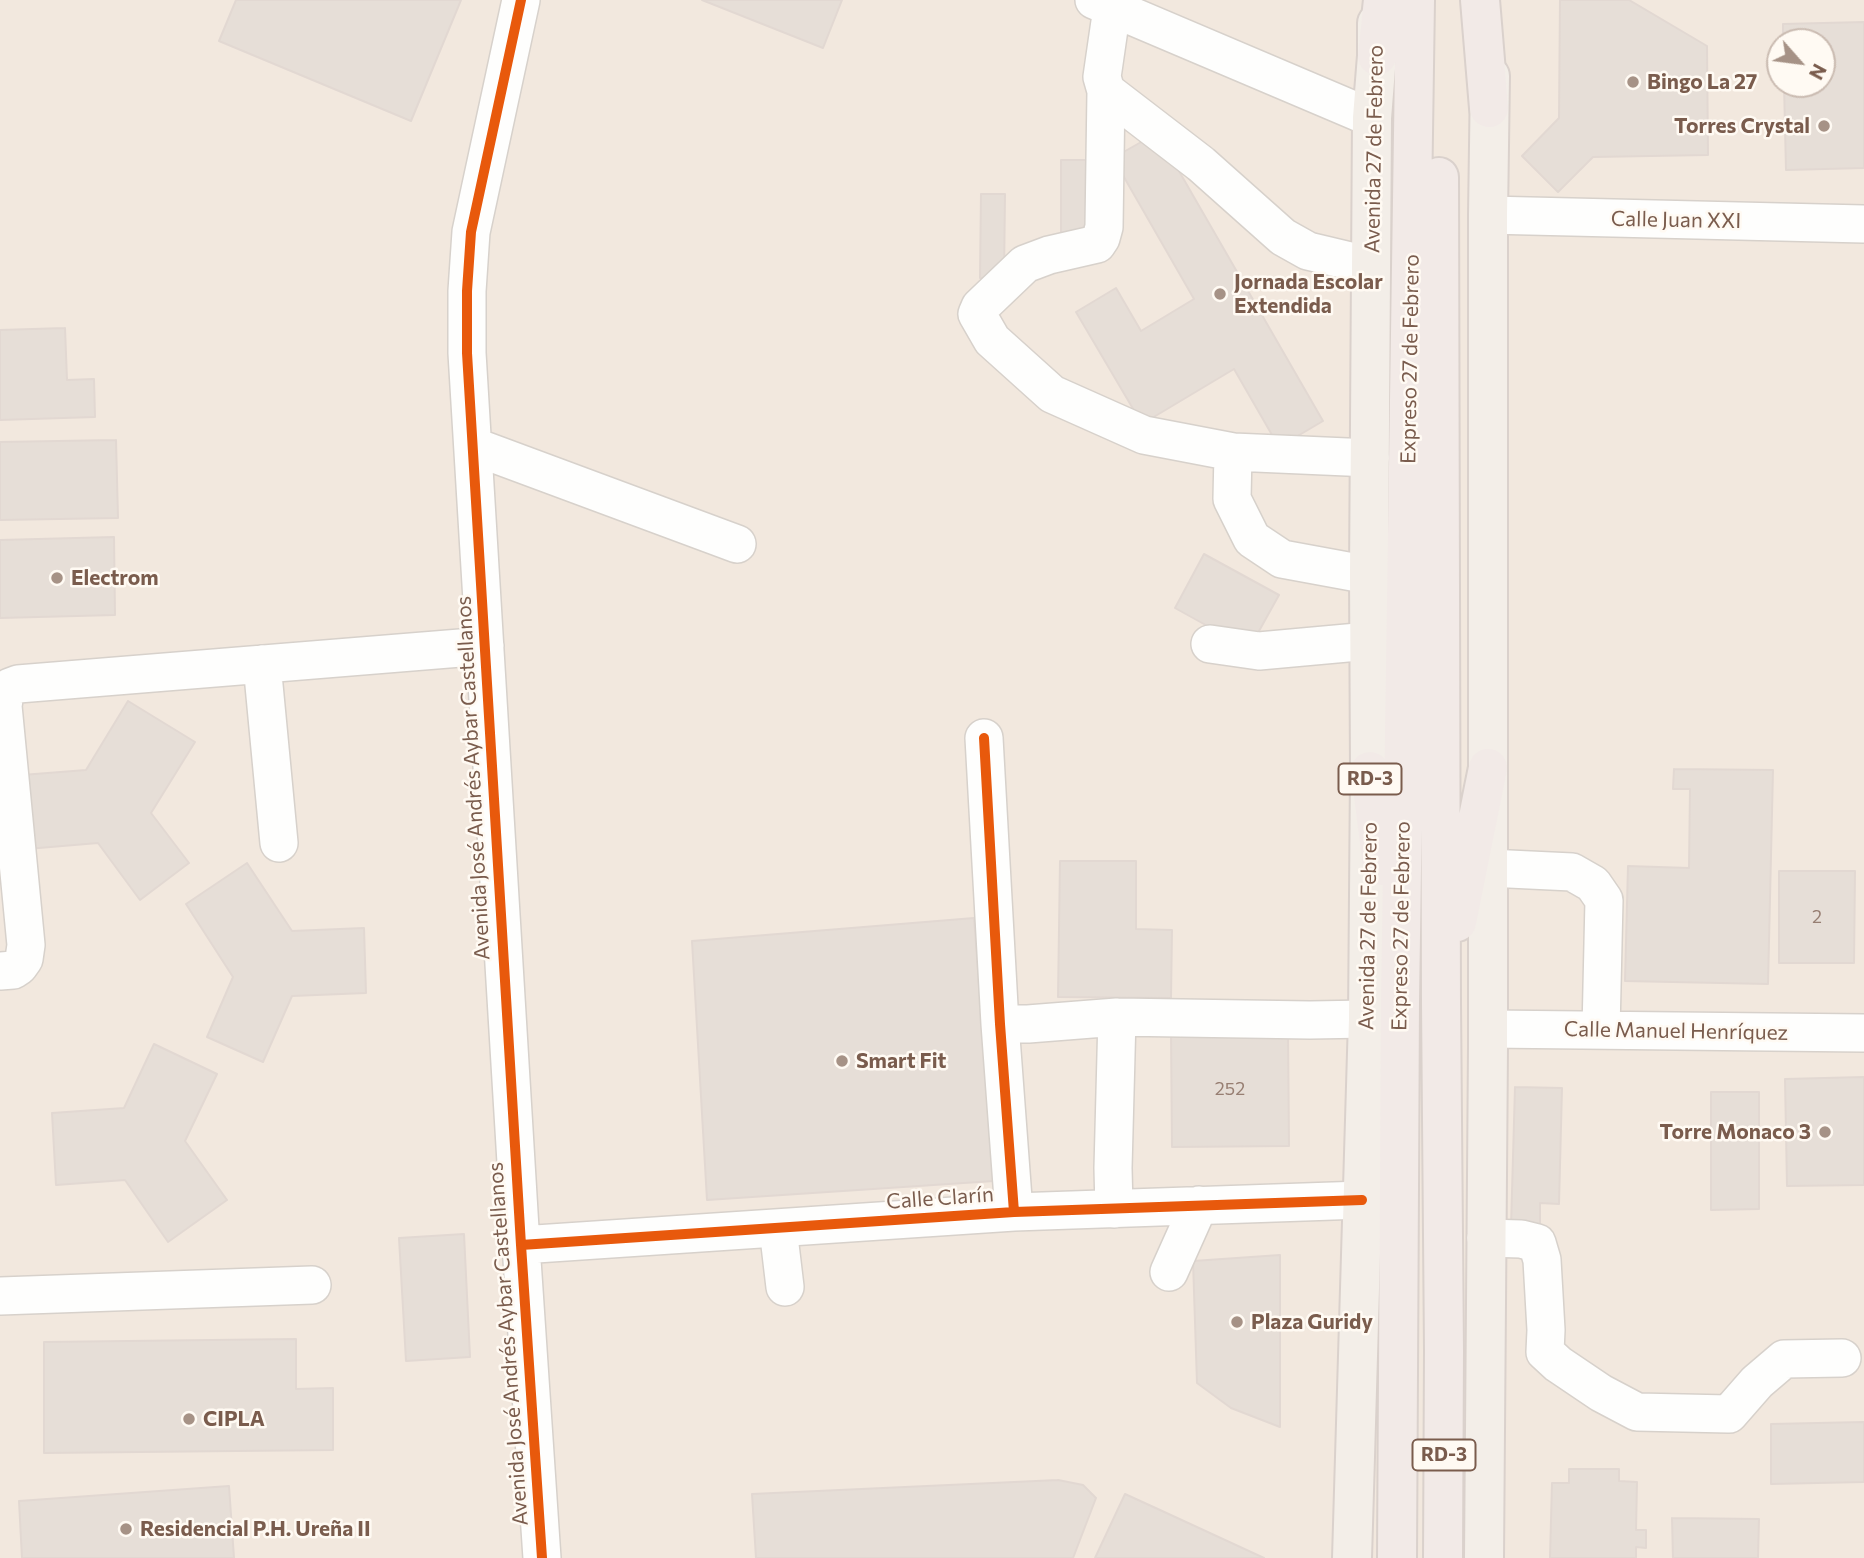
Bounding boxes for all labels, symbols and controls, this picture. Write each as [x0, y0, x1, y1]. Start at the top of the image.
north arrow [1766, 28, 1836, 98]
street label: Avenida 27 de Febrero [1360, 45, 1388, 253]
text: N [1805, 60, 1832, 84]
place label: Bingo La 27 [1647, 69, 1757, 95]
marker: Bingo La 27 [1625, 74, 1641, 90]
place label: Torres Crystal [1674, 113, 1810, 139]
marker: Torres Crystal [1816, 118, 1832, 134]
street label: Calle Juan XXI [1611, 206, 1741, 234]
street label: Expreso 27 de Febrero [1396, 254, 1424, 464]
place label: Jornada Escolar Extendida [1234, 269, 1383, 319]
marker: Jornada Escolar Extendida [1212, 286, 1228, 302]
place label: Electrom [71, 565, 159, 591]
marker: Electrom [49, 570, 65, 586]
street label: Avenida José Andrés Aybar Castellanos [451, 595, 495, 961]
road number: RD-3 [1338, 764, 1402, 794]
street label: Expreso 27 de Febrero [1387, 821, 1415, 1031]
street label: Avenida 27 de Febrero [1354, 822, 1382, 1030]
house number: 2 [1812, 906, 1822, 928]
street label: Calle Manuel Henríquez [1564, 1016, 1788, 1046]
place label: Smart Fit [856, 1048, 946, 1074]
marker: Smart Fit [834, 1053, 850, 1069]
house number: 252 [1215, 1078, 1245, 1100]
place label: Torre Monaco 3 [1660, 1119, 1811, 1145]
marker: Torre Monaco 3 [1817, 1124, 1833, 1140]
street label: Avenida José Andrés Aybar Castellanos [483, 1161, 533, 1527]
street label: Calle Clarín [885, 1182, 995, 1214]
place label: Plaza Guridy [1251, 1309, 1373, 1335]
marker: Plaza Guridy [1229, 1314, 1245, 1330]
place label: CIPLA [203, 1406, 265, 1432]
marker: CIPLA [181, 1411, 197, 1427]
road number: RD-3 [1412, 1440, 1476, 1470]
place label: Residencial P.H. Ureña II [140, 1516, 371, 1542]
marker: Residencial P.H. Ureña II [118, 1521, 134, 1537]

